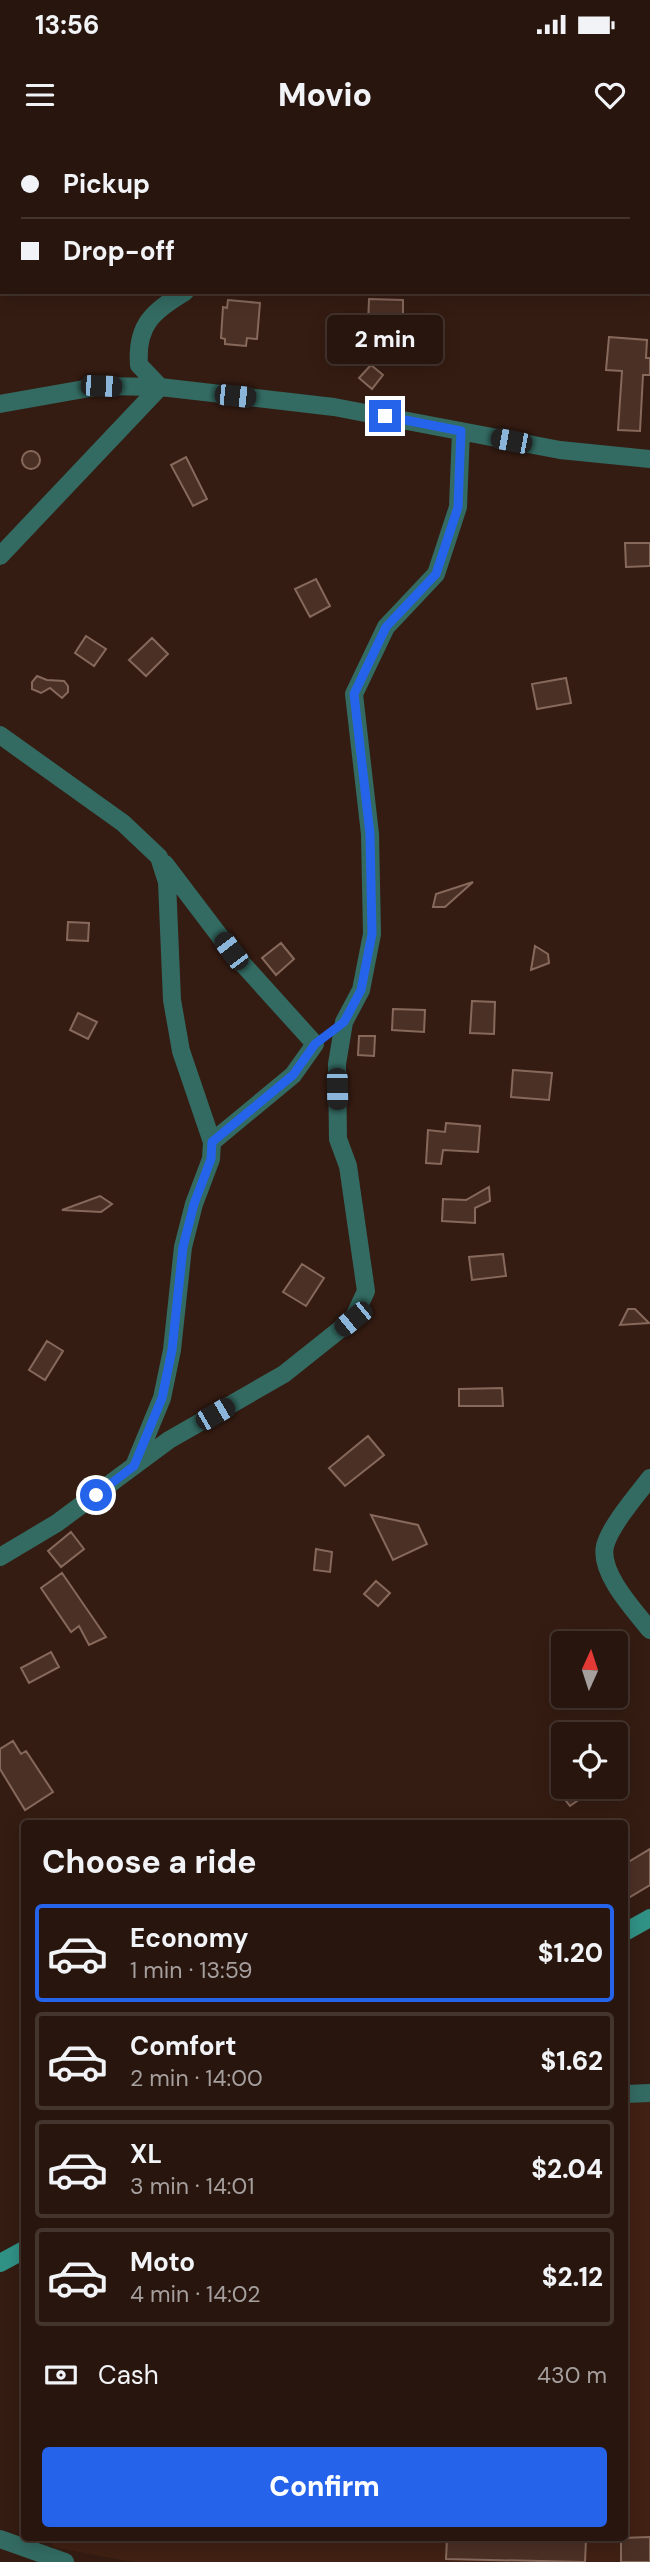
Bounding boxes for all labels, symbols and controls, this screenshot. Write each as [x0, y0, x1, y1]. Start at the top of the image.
text: 13:56 [35, 8, 99, 42]
text: Movio [278, 74, 372, 116]
icon: menu [21, 76, 59, 114]
icon: heart [591, 76, 629, 114]
text: Pickup [63, 167, 150, 201]
text: Drop-off [63, 234, 175, 268]
callout: 2 min [327, 314, 443, 364]
text: 2 min [354, 324, 416, 354]
car [80, 375, 123, 397]
car [214, 383, 257, 409]
route end [369, 400, 401, 432]
car [489, 427, 534, 455]
car [210, 928, 253, 974]
car [327, 1068, 348, 1110]
car [331, 1298, 376, 1340]
car [192, 1394, 239, 1434]
route start [80, 1479, 112, 1511]
north arrow [551, 1631, 628, 1708]
map controls [551, 1631, 628, 1799]
button: locate [551, 1722, 628, 1799]
text: Choose a ride [42, 1841, 257, 1883]
text: Economy [130, 1921, 248, 1955]
icon: car [46, 1922, 109, 1985]
text: $1.20 [538, 1936, 603, 1970]
text: 1 min · 13:59 [130, 1955, 253, 1985]
text: Comfort [130, 2029, 236, 2063]
icon: car [46, 2030, 109, 2093]
text: $1.62 [540, 2044, 603, 2078]
text: 2 min · 14:00 [130, 2063, 263, 2093]
text: XL [130, 2137, 162, 2171]
icon: car [46, 2138, 109, 2201]
text: $2.04 [531, 2152, 603, 2186]
text: 3 min · 14:01 [130, 2171, 254, 2201]
text: Moto [130, 2245, 195, 2279]
icon: car [46, 2246, 109, 2309]
text: $2.12 [542, 2260, 603, 2294]
text: 4 min · 14:02 [130, 2279, 261, 2309]
icon: cash [42, 2356, 80, 2394]
text: Cash [98, 2358, 159, 2392]
text: 430 m [537, 2360, 607, 2390]
button: Confirm [42, 2447, 607, 2527]

